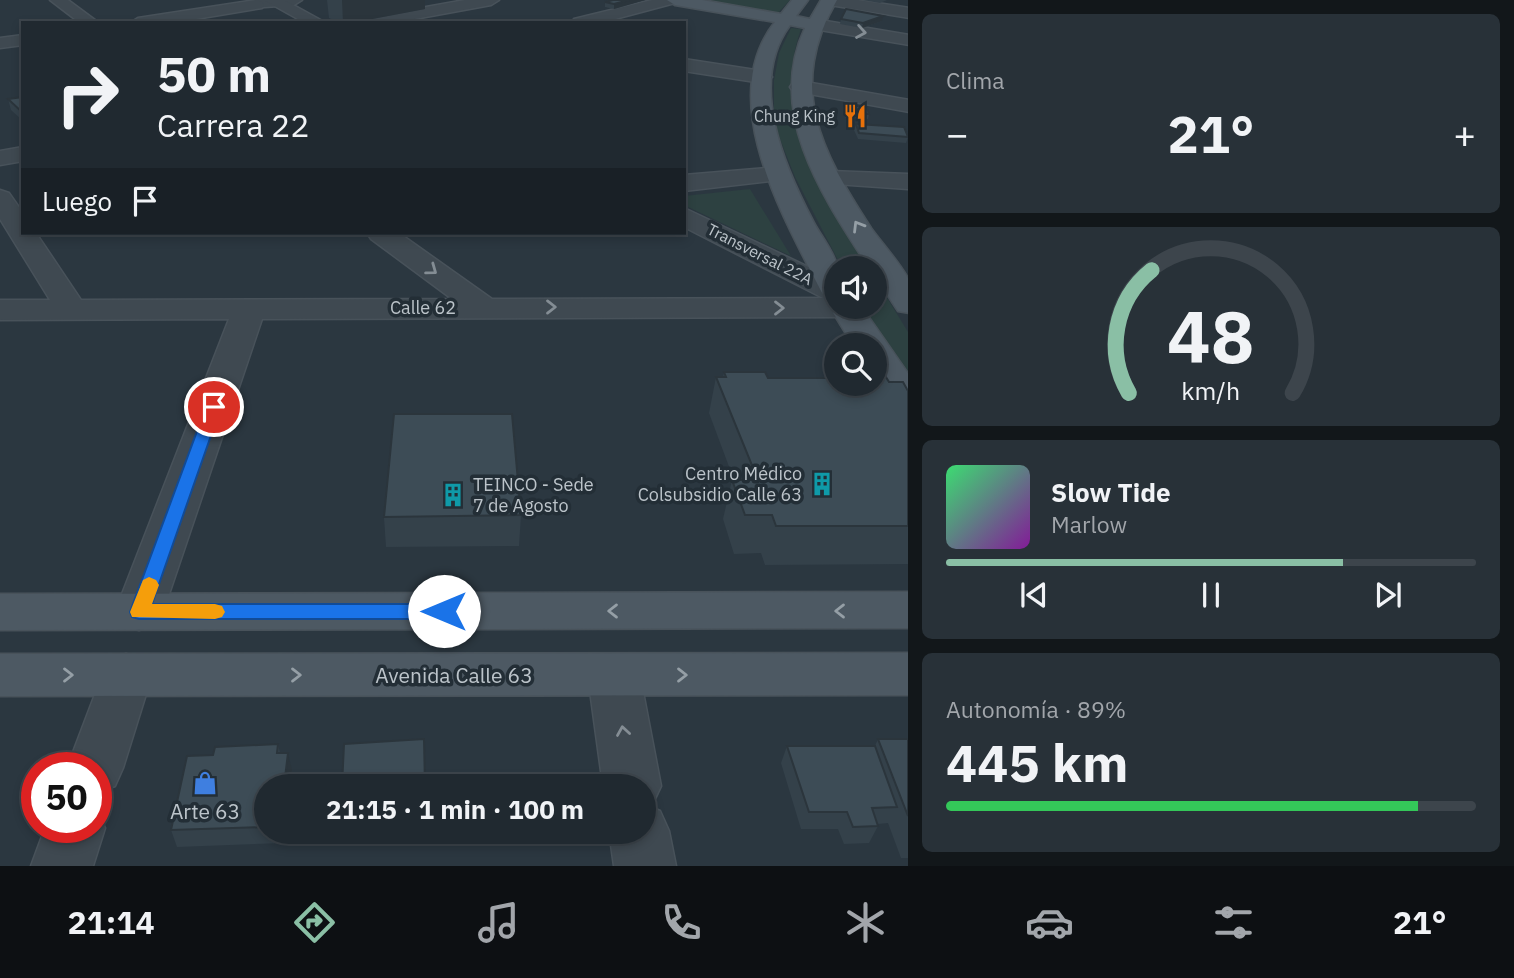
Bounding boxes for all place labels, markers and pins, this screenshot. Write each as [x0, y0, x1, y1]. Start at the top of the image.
restaurant icon: Chung King [841, 102, 869, 130]
place label: Chung King [754, 106, 836, 126]
pin [184, 377, 244, 437]
place label: Centro Médico Colsubsidio Calle 63 [638, 462, 802, 506]
building icon: Centro Médico Colsubsidio Calle 63 [808, 470, 836, 498]
place label: TEINCO - Sede 7 de Agosto [473, 473, 594, 517]
building icon: TEINCO - Sede 7 de Agosto [439, 481, 467, 509]
shop icon: Arte 63 [191, 769, 219, 797]
place label: Arte 63 [170, 797, 240, 825]

